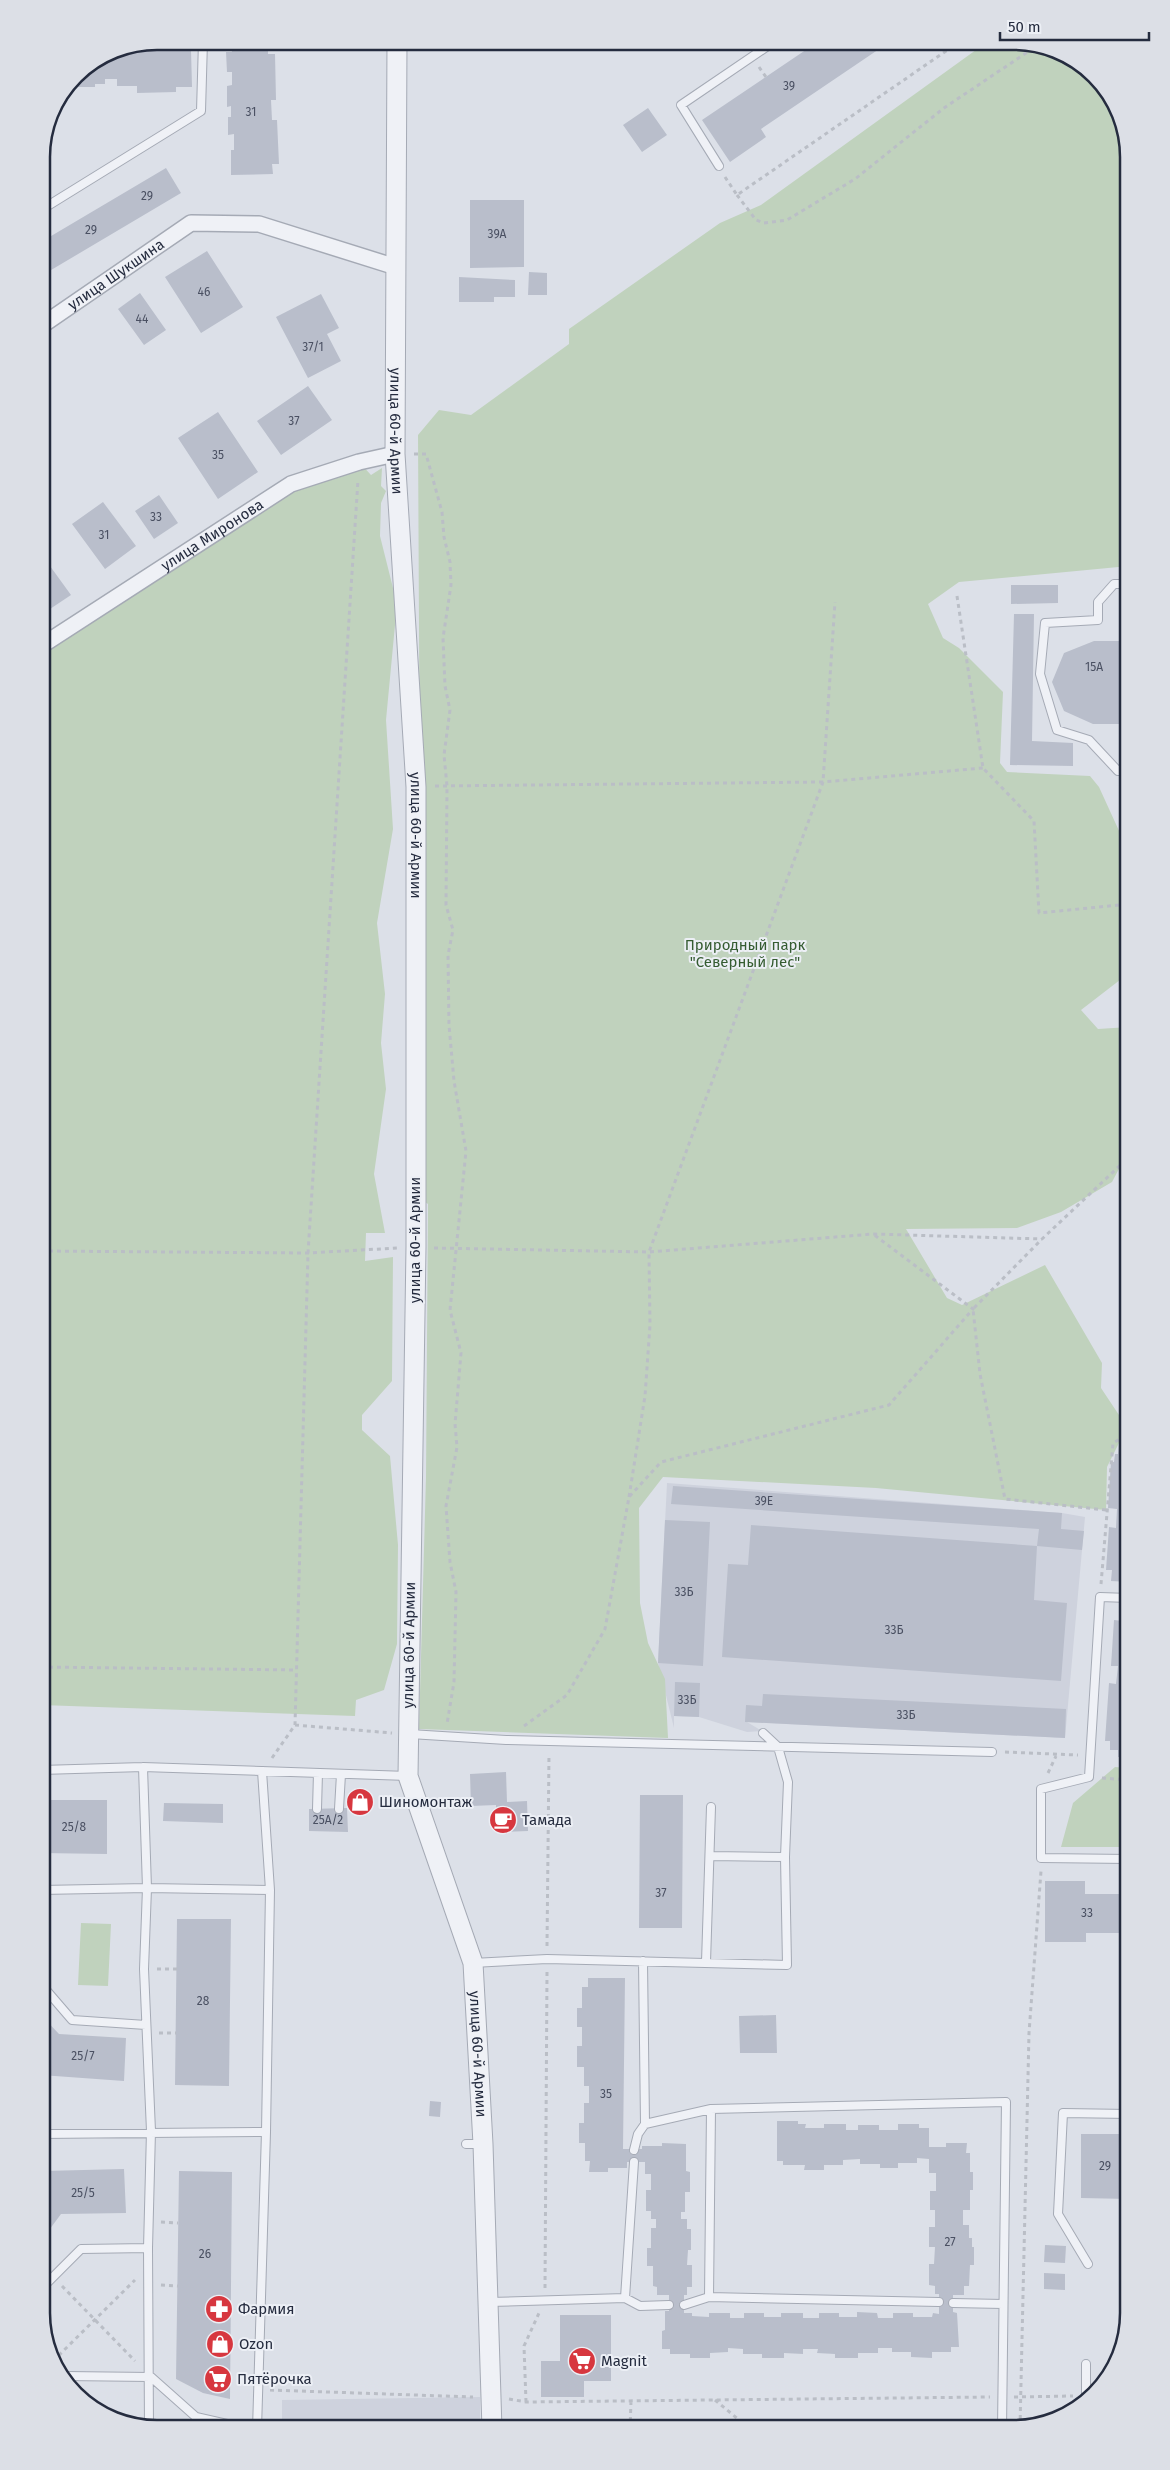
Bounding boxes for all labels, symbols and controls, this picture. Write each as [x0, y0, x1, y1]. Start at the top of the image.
scale bar [1000, 10, 1149, 42]
text: 50 m [1008, 18, 1041, 36]
house number: 39 [783, 79, 795, 93]
house number: 31 [246, 105, 256, 119]
house number: 29 [141, 189, 153, 203]
house number: 29 [85, 223, 97, 237]
house number: 39А [488, 227, 507, 241]
street label: улица Шукшина [64, 235, 168, 314]
house number: 46 [198, 285, 210, 299]
house number: 44 [136, 312, 149, 326]
house number: 37/1 [302, 340, 324, 354]
street label: улица 60-й Армии [386, 368, 407, 495]
house number: 37 [288, 414, 300, 428]
house number: 35 [212, 448, 224, 462]
street label: улица Миронова [158, 495, 267, 575]
house number: 33 [150, 510, 162, 524]
house number: 31 [99, 528, 109, 542]
house number: 15А [1085, 660, 1103, 674]
street label: улица 60-й Армии [406, 771, 425, 899]
park label: Природный парк "Северный лес" [685, 936, 805, 971]
street label: улица 60-й Армии [406, 1177, 424, 1303]
house number: 39Е [755, 1494, 773, 1508]
street label: улица 60-й Армии [399, 1581, 419, 1709]
house number: 33Б [675, 1585, 694, 1599]
house number: 33Б [885, 1623, 904, 1637]
house number: 33Б [678, 1693, 697, 1707]
house number: 33Б [897, 1708, 916, 1722]
shop icon: Шиномонтаж [345, 1787, 375, 1817]
place label: Шиномонтаж [379, 1793, 473, 1811]
cafe icon: Тамада [488, 1805, 518, 1835]
place label: Тамада [522, 1811, 572, 1829]
house number: 25А/2 [313, 1813, 343, 1827]
house number: 25/8 [62, 1820, 87, 1834]
house number: 37 [655, 1886, 667, 1900]
house number: 33 [1081, 1906, 1093, 1920]
street label: улица 60-й Армии [466, 1990, 491, 2118]
house number: 28 [197, 1994, 210, 2008]
house number: 25/7 [71, 2049, 95, 2063]
house number: 35 [600, 2087, 612, 2101]
house number: 29 [1099, 2159, 1111, 2173]
house number: 25/5 [71, 2186, 95, 2200]
house number: 27 [944, 2235, 956, 2249]
house number: 26 [199, 2247, 211, 2261]
pharmacy icon: Фармия [204, 2294, 234, 2324]
place label: Фармия [238, 2300, 295, 2318]
shop icon: Ozon [205, 2329, 235, 2359]
place label: Ozon [239, 2335, 273, 2353]
supermarket icon: Magnit [567, 2346, 597, 2376]
place label: Magnit [601, 2352, 648, 2370]
supermarket icon: Пятёрочка [203, 2364, 233, 2394]
place label: Пятёрочка [237, 2370, 312, 2388]

